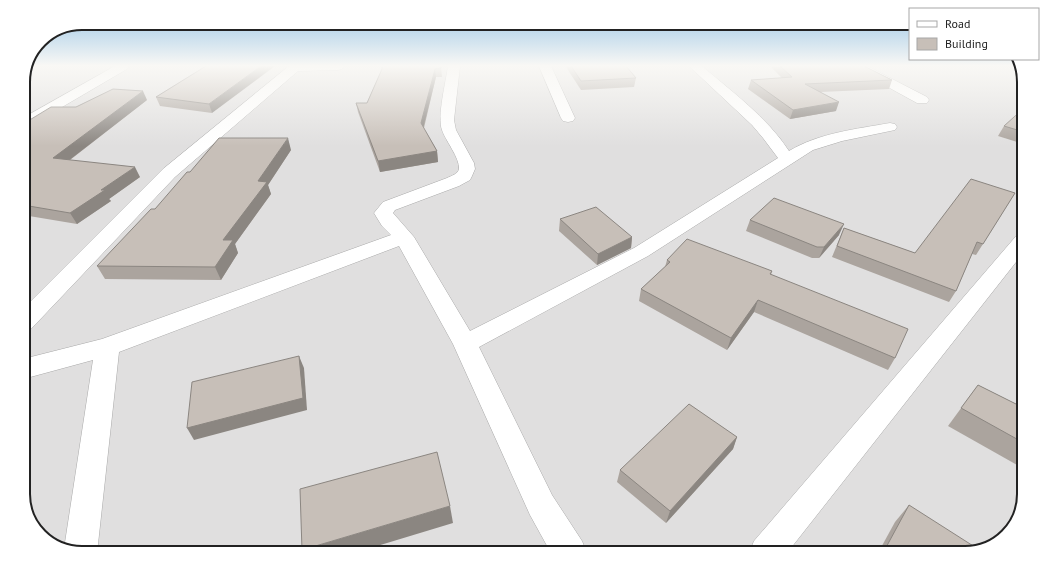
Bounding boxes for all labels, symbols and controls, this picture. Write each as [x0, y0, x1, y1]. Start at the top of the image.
legend [909, 8, 1039, 60]
text: Road [945, 16, 970, 31]
text: Building [945, 36, 988, 51]

